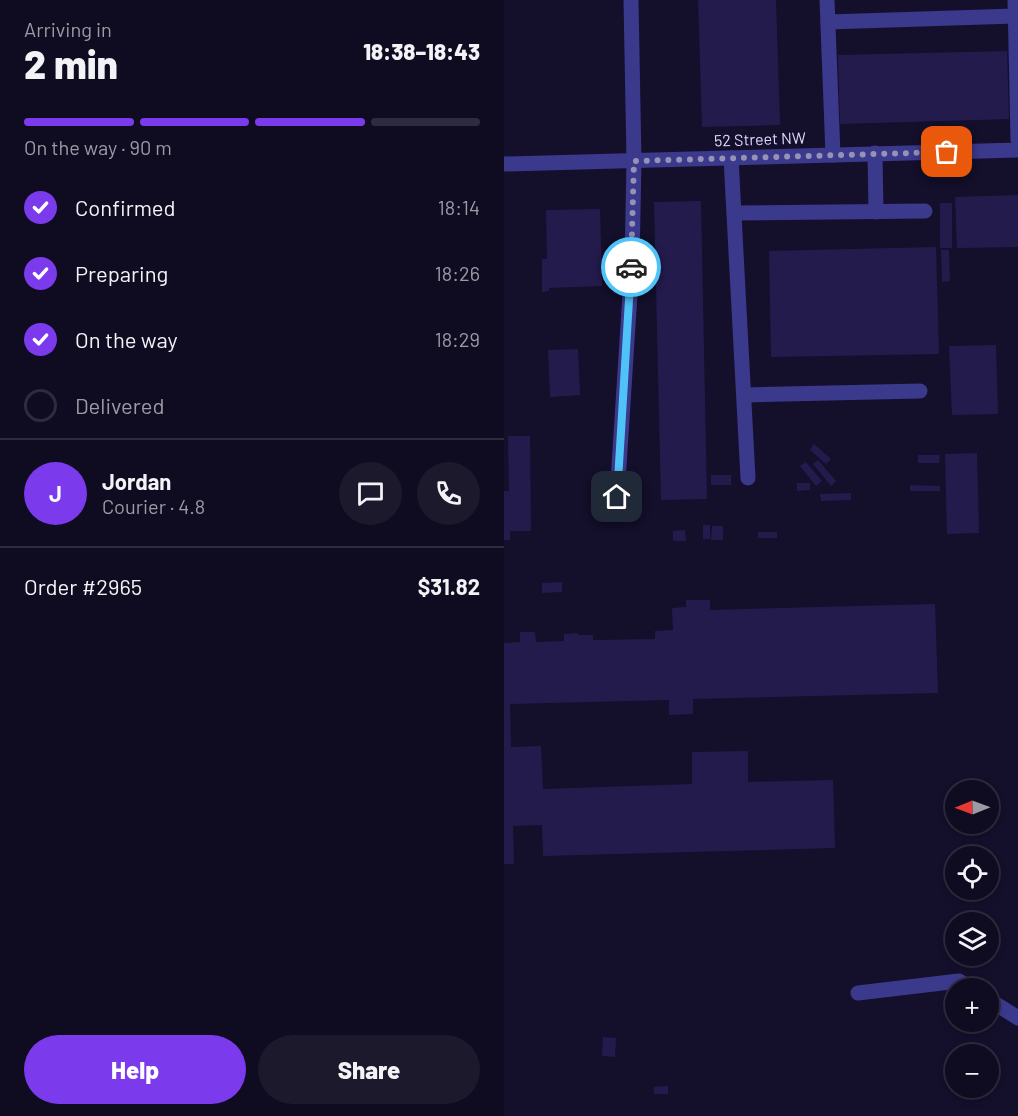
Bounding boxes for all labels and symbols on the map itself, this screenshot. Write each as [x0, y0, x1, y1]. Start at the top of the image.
pin [921, 126, 972, 177]
street label: 52 Street NW [714, 127, 806, 150]
courier [601, 237, 661, 297]
pin [591, 471, 642, 522]
north arrow [945, 780, 999, 834]

